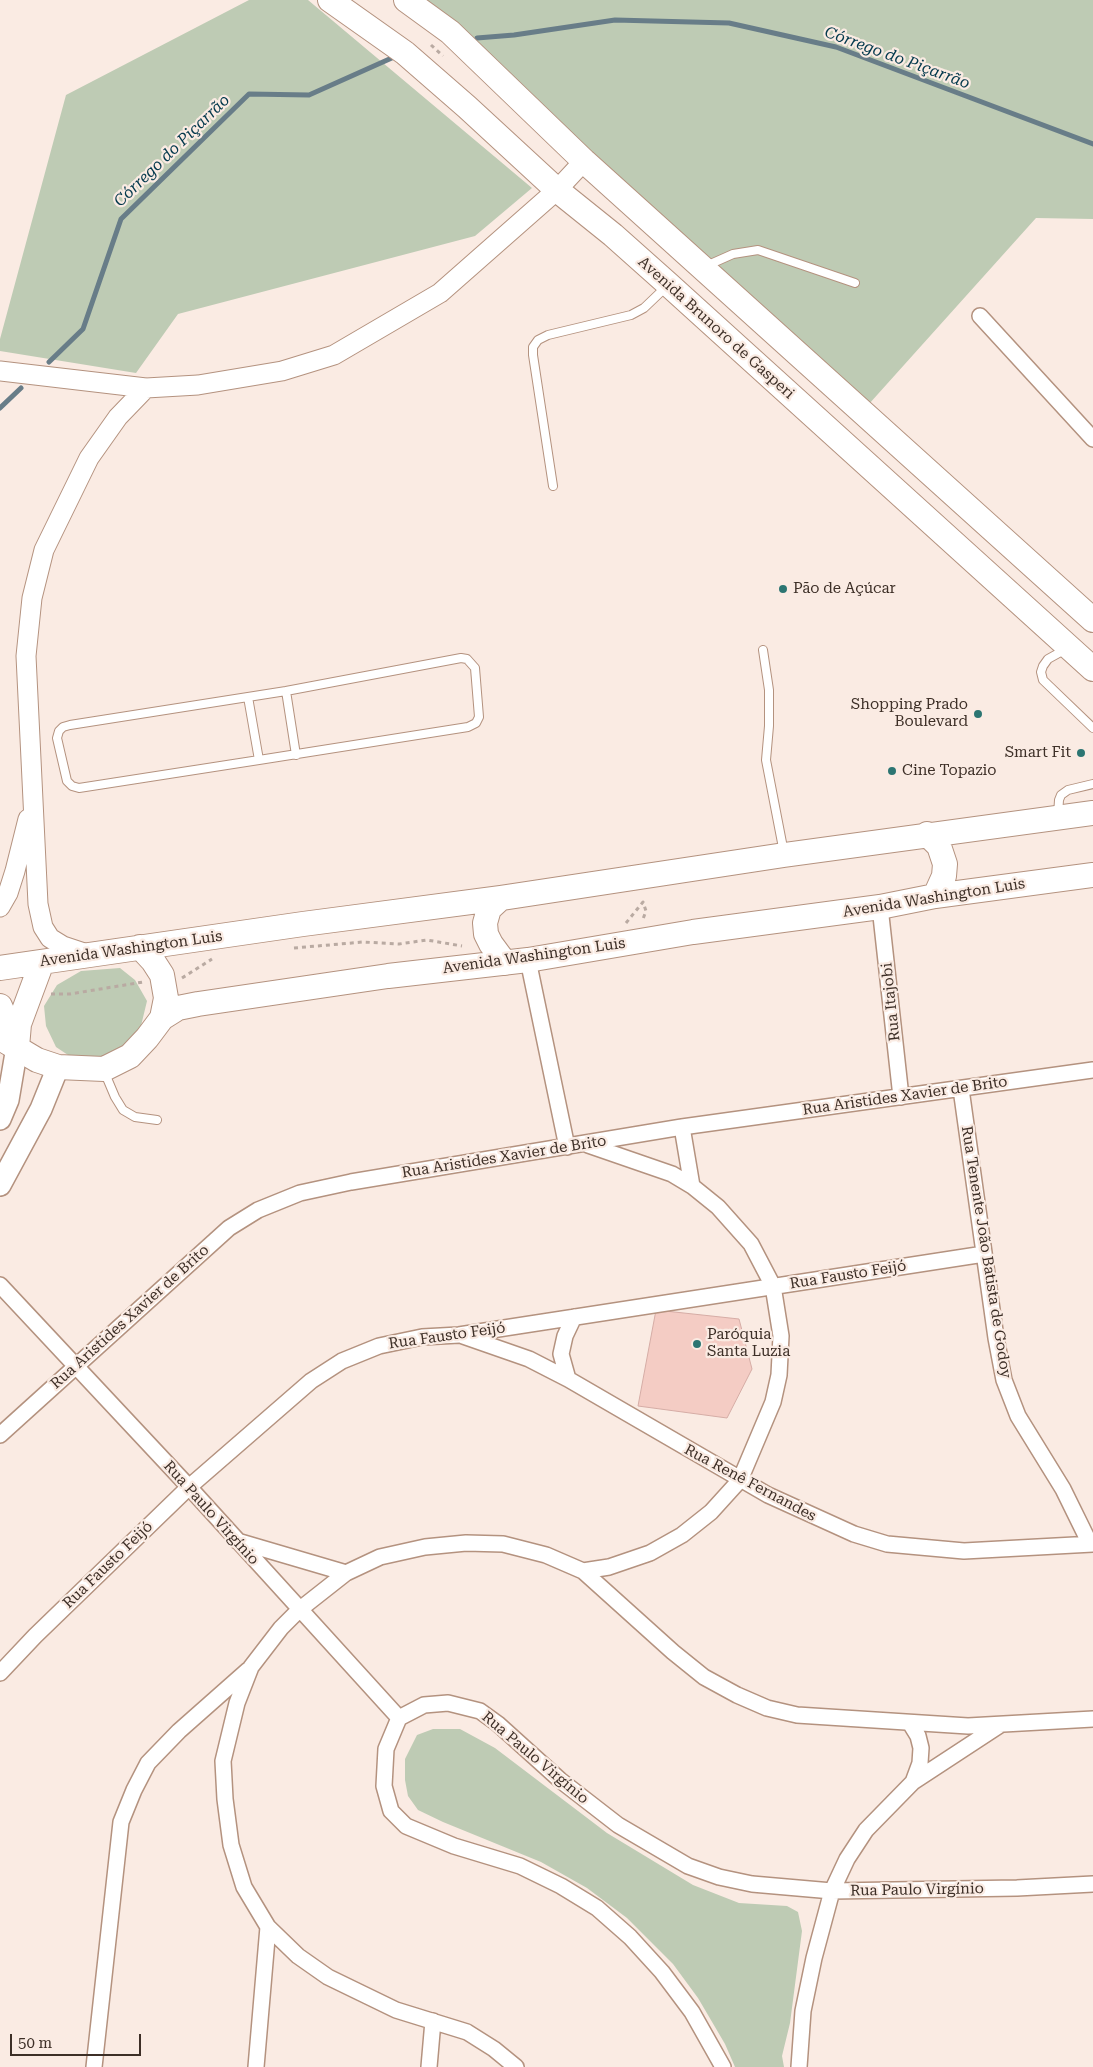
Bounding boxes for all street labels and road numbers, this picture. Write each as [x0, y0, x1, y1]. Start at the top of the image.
street label: Avenida Brunoro de Gasperi [634, 253, 798, 403]
street label: Avenida Washington Luis [842, 875, 1026, 921]
street label: Avenida Washington Luis [39, 927, 223, 971]
street label: Avenida Washington Luis [442, 934, 626, 978]
street label: Rua Itajobi [878, 962, 904, 1042]
street label: Rua Aristides Xavier de Brito [801, 1073, 1009, 1119]
street label: Rua Tenente João Batista de Godoy [957, 1125, 1015, 1379]
street label: Rua Aristides Xavier de Brito [400, 1132, 608, 1182]
street label: Rua Aristides Xavier de Brito [47, 1241, 213, 1393]
street label: Rua Fausto Feijó [788, 1257, 908, 1293]
street label: Rua Fausto Feijó [387, 1319, 507, 1353]
street label: Rua Renê Fernandes [681, 1441, 819, 1525]
street label: Rua Paulo Virgínio [160, 1457, 262, 1569]
street label: Rua Fausto Feijó [59, 1518, 157, 1612]
street label: Rua Paulo Virgínio [478, 1708, 592, 1808]
street label: Rua Paulo Virgínio [850, 1880, 984, 1900]

